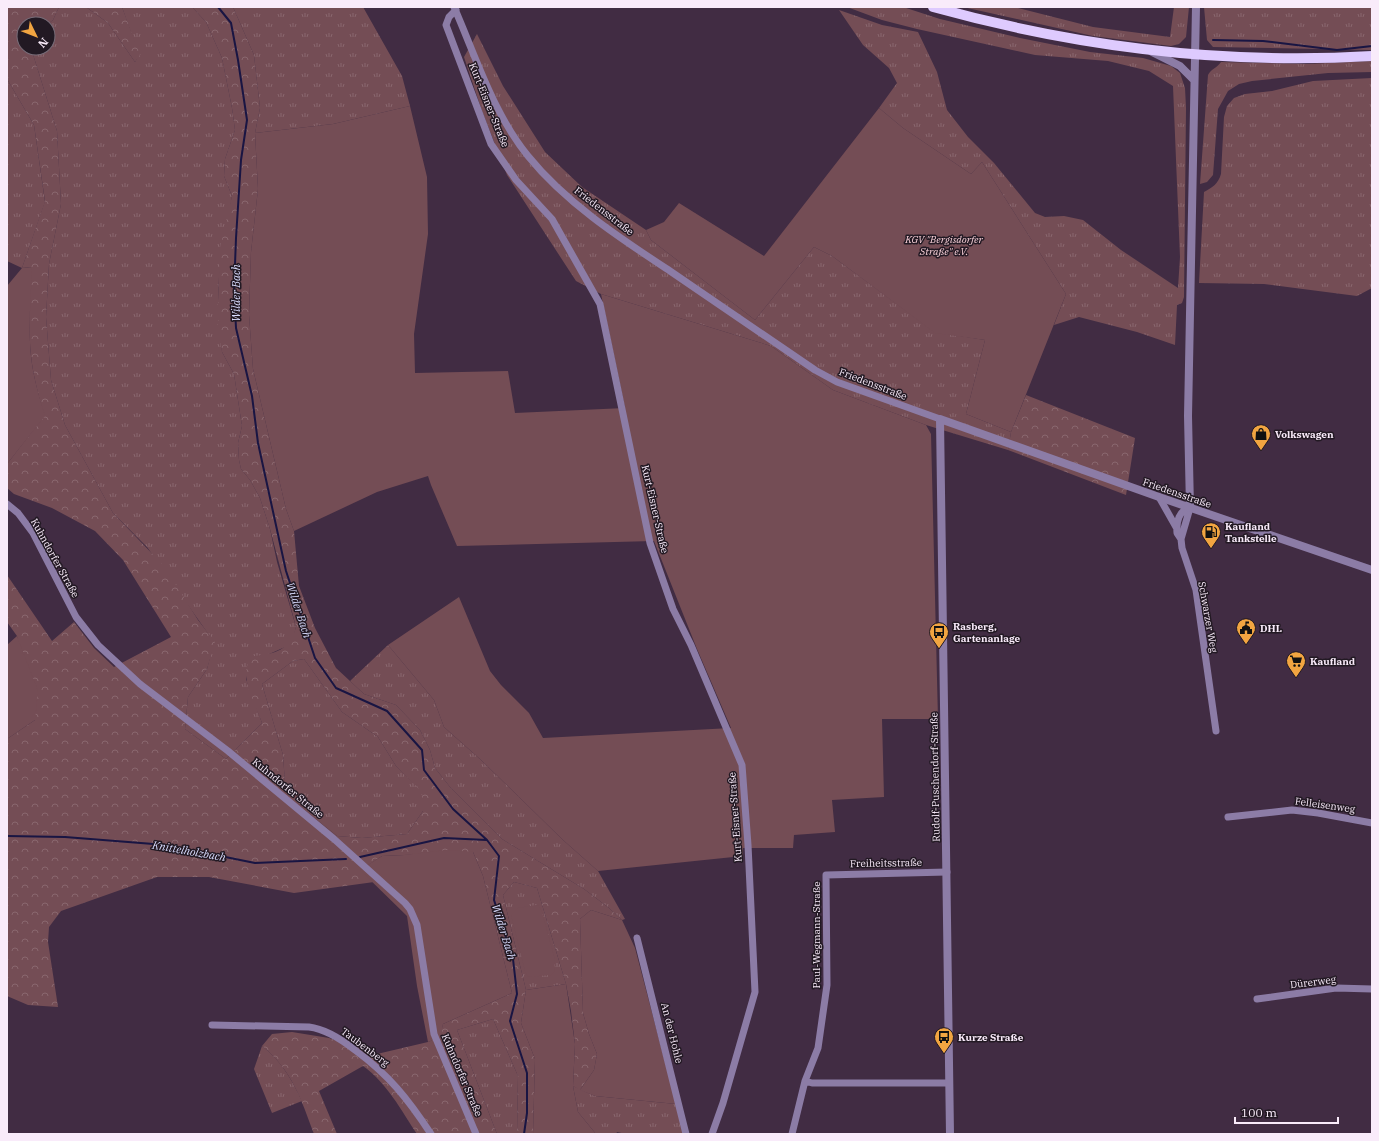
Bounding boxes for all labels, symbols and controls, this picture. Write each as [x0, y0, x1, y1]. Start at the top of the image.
north arrow [16, 16, 56, 56]
text: N [35, 35, 51, 51]
street label: Kurt-Eisner-Straße [466, 61, 512, 149]
street label: Friedensstraße [572, 184, 636, 238]
park label: KGV "Bergisdorfer Straße" e.V. [904, 233, 983, 258]
water label: Wilder Bach [229, 264, 243, 322]
street label: Friedensstraße [837, 365, 909, 403]
shop icon: Volkswagen [1250, 423, 1272, 451]
place label: Volkswagen [1275, 428, 1334, 441]
street label: Kurt-Eisner-Straße [639, 464, 671, 554]
street label: Friedensstraße [1141, 475, 1213, 511]
street label: Kuhndorfer Straße [28, 516, 82, 600]
place label: Kaufland Tankstelle [1225, 520, 1277, 545]
fuel station icon: Kaufland Tankstelle [1200, 521, 1222, 549]
water label: Wilder Bach [283, 580, 315, 640]
street label: Schwarzer Weg [1195, 580, 1221, 654]
public building icon: DHL [1235, 617, 1257, 645]
place label: Rasberg, Gartenanlage [953, 620, 1021, 645]
bus stop icon: Rasberg, Gartenanlage [928, 621, 950, 649]
place label: DHL [1260, 622, 1282, 635]
supermarket icon: Kaufland [1285, 650, 1307, 678]
place label: Kaufland [1310, 655, 1356, 668]
street label: Rudolf-Puschendorf-Straße [927, 712, 943, 842]
street label: Kuhndorfer Straße [250, 755, 326, 821]
street label: Kurt-Eisner-Straße [725, 772, 745, 862]
street label: Felleisenweg [1294, 794, 1357, 816]
water label: Knittelholzbach [150, 837, 227, 864]
street label: Freiheitsstraße [850, 856, 922, 870]
street label: Paul-Wegmann-Straße [810, 882, 823, 988]
water label: Wilder Bach [489, 902, 519, 962]
street label: Dürerweg [1289, 973, 1337, 991]
street label: An der Hohle [658, 1001, 686, 1065]
street label: Taubenberg [338, 1025, 392, 1070]
bus stop icon: Kurze Straße [933, 1026, 955, 1054]
place label: Kurze Straße [958, 1031, 1024, 1044]
street label: Kuhndorfer Straße [439, 1032, 485, 1118]
scale bar [1235, 1099, 1338, 1125]
text: 100 m [1241, 1105, 1277, 1120]

